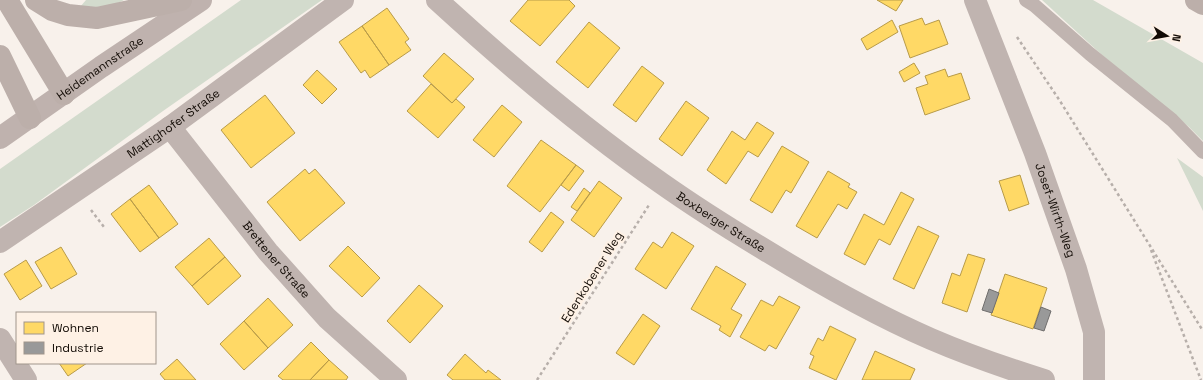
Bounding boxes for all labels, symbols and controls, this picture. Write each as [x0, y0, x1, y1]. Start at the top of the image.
north arrow [1147, 16, 1187, 56]
street label: Heidemannstraße [53, 33, 147, 104]
text: N [1169, 33, 1184, 43]
street label: Mattighofer Straße [124, 85, 223, 162]
street label: Josef-Wirth-Weg [1031, 161, 1079, 260]
street label: Boxberger Straße [673, 188, 768, 256]
street label: Brettener Straße [239, 218, 314, 302]
street label: Edenkobener Weg [558, 228, 626, 326]
legend [16, 312, 156, 364]
text: Wohnen [52, 320, 99, 336]
text: Industrie [52, 340, 104, 356]

